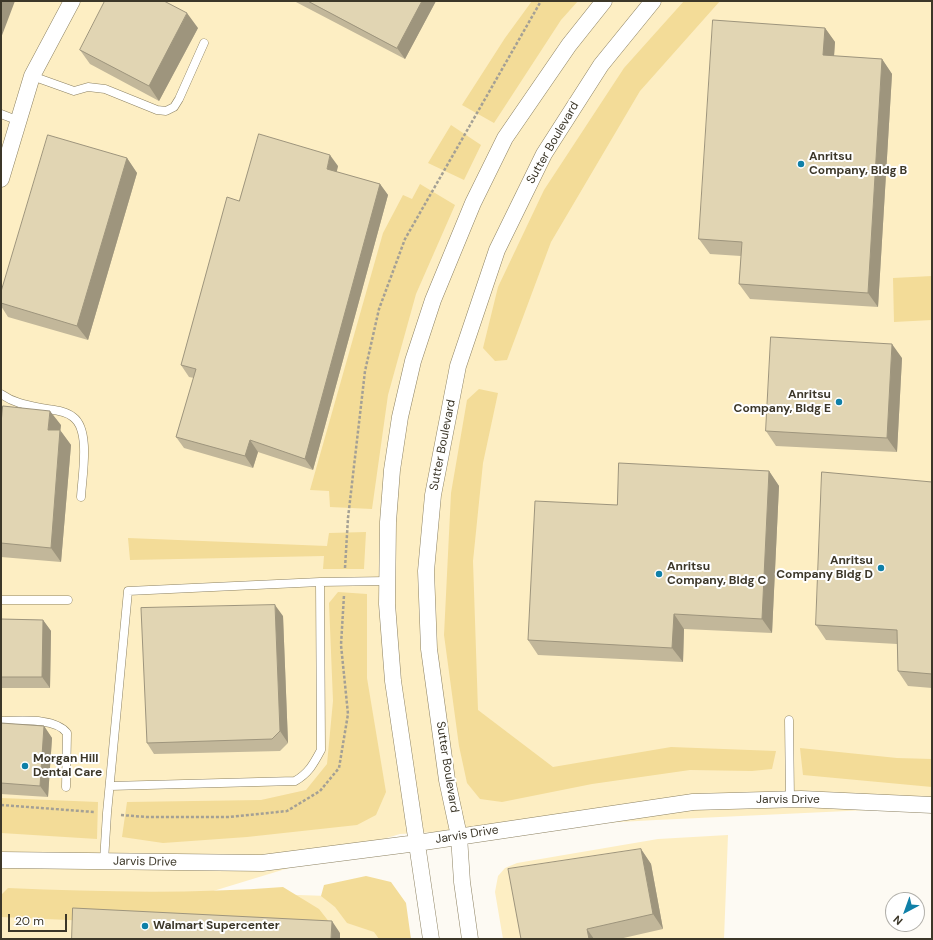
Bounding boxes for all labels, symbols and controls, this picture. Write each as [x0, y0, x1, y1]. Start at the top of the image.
street label: Sutter Boulevard [524, 99, 582, 187]
place label: Anritsu Company, Bldg B [809, 150, 907, 178]
marker: Anritsu Company, Bldg B [796, 159, 806, 169]
place label: Anritsu Company, Bldg E [734, 388, 831, 416]
marker: Anritsu Company, Bldg E [834, 397, 844, 407]
street label: Sutter Boulevard [427, 398, 459, 492]
place label: Anritsu Company Bldg D [776, 554, 873, 582]
place label: Anritsu Company, Bldg C [667, 560, 766, 588]
marker: Anritsu Company Bldg D [876, 563, 886, 573]
marker: Anritsu Company, Bldg C [654, 569, 664, 579]
street label: Sutter Boulevard [433, 720, 461, 814]
place label: Morgan Hill Dental Care [33, 752, 102, 780]
marker: Morgan Hill Dental Care [20, 761, 30, 771]
street label: Jarvis Drive [756, 793, 820, 807]
street label: Jarvis Drive [434, 823, 500, 847]
street label: Jarvis Drive [113, 854, 177, 870]
north arrow [885, 892, 925, 932]
scale bar [10, 906, 69, 932]
text: N [890, 912, 905, 928]
text: 20 m [15, 913, 44, 929]
place label: Walmart Supercenter [153, 919, 280, 933]
marker: Walmart Supercenter [140, 921, 150, 931]

